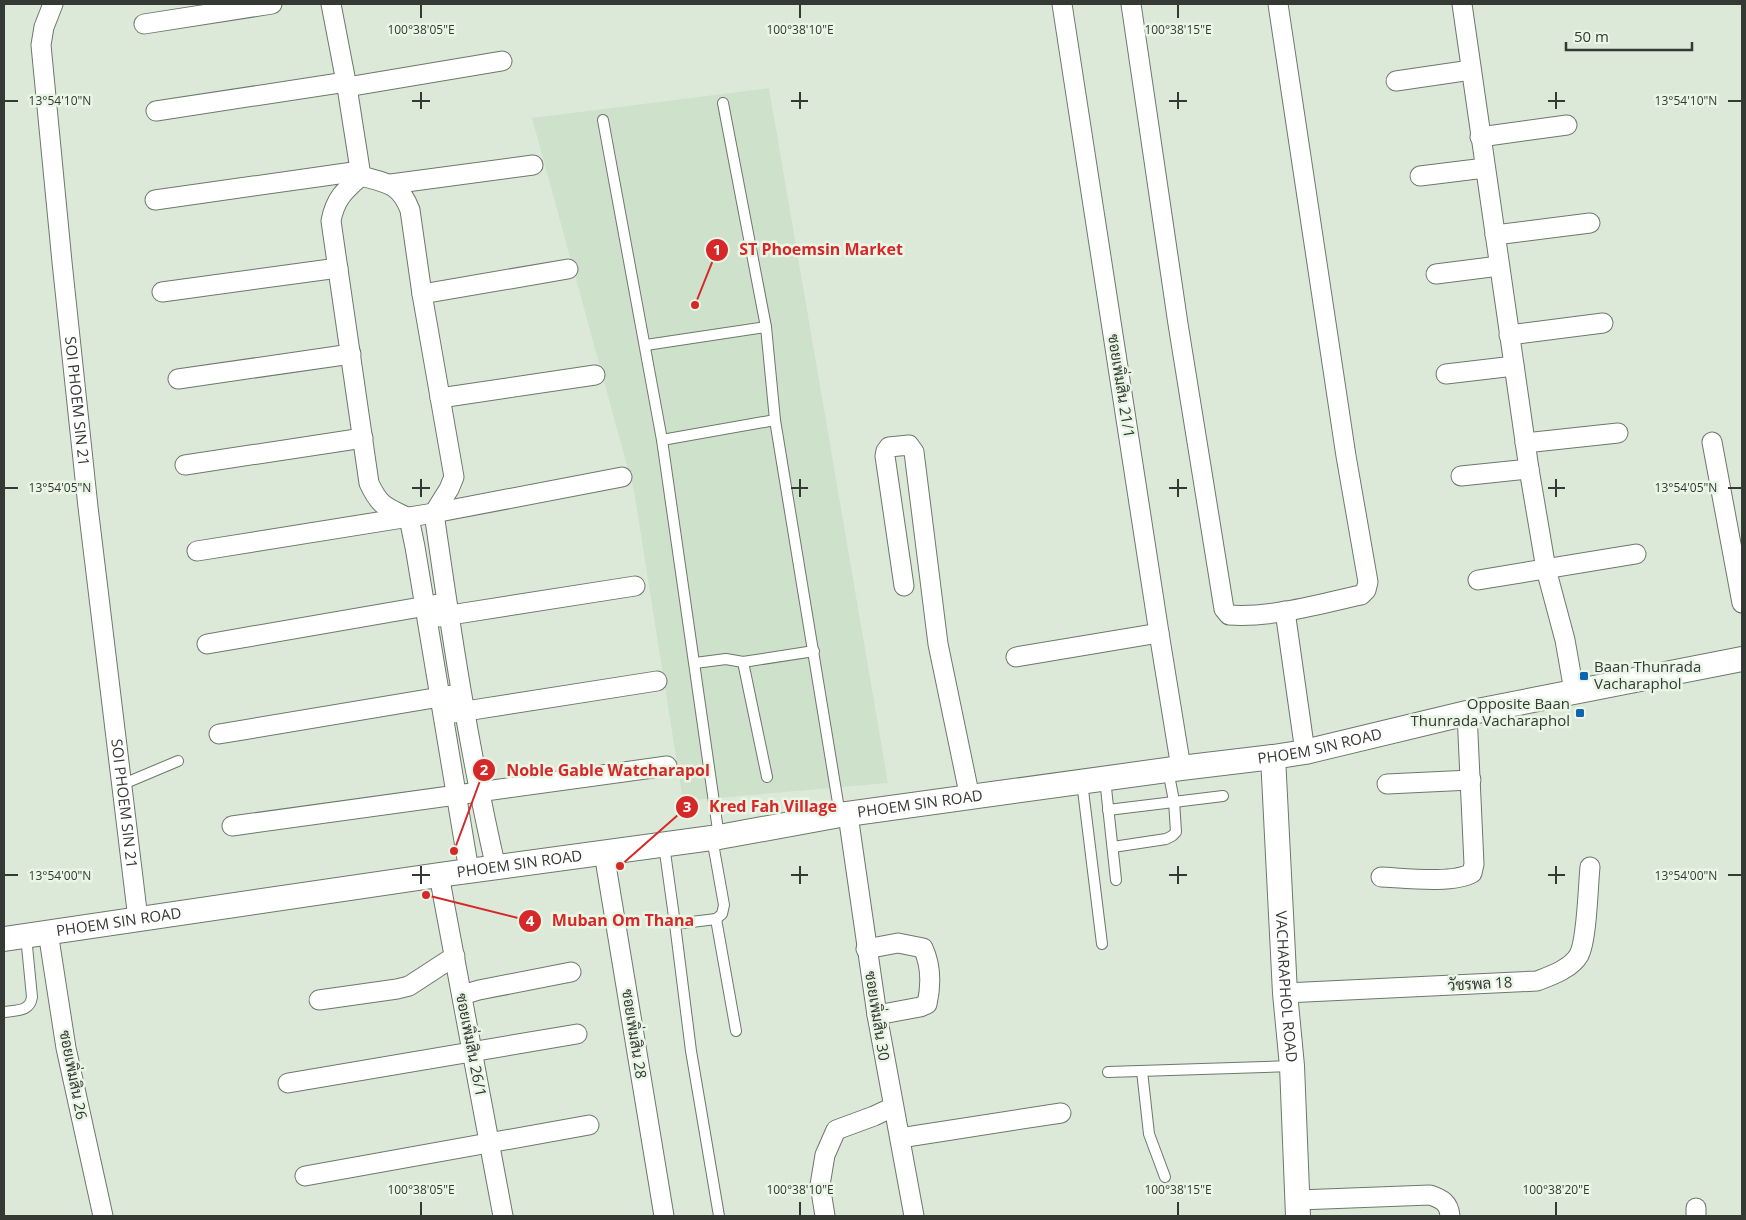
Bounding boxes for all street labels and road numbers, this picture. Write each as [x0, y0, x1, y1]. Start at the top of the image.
street label: ซอยเพิ่มสิน 21/1 [1104, 332, 1143, 439]
street label: SOI PHOEM SIN 21 [61, 335, 95, 467]
street label: PHOEM SIN ROAD [1256, 723, 1384, 768]
street label: SOI PHOEM SIN 21 [107, 737, 143, 869]
street label: PHOEM SIN ROAD [856, 784, 984, 822]
street label: PHOEM SIN ROAD [455, 845, 583, 881]
street label: PHOEM SIN ROAD [55, 902, 183, 940]
street label: VACHARAPHOL ROAD [1272, 910, 1303, 1063]
street label: ซอยเพิ่มสิน 30 [861, 969, 898, 1062]
street label: วัชรพล 18 [1447, 971, 1513, 995]
street label: ซอยเพิ่มสิน 28 [618, 987, 655, 1080]
street label: ซอยเพิ่มสิน 26/1 [452, 991, 495, 1098]
street label: ซอยเพิ่มสิน 26 [56, 1028, 96, 1121]

